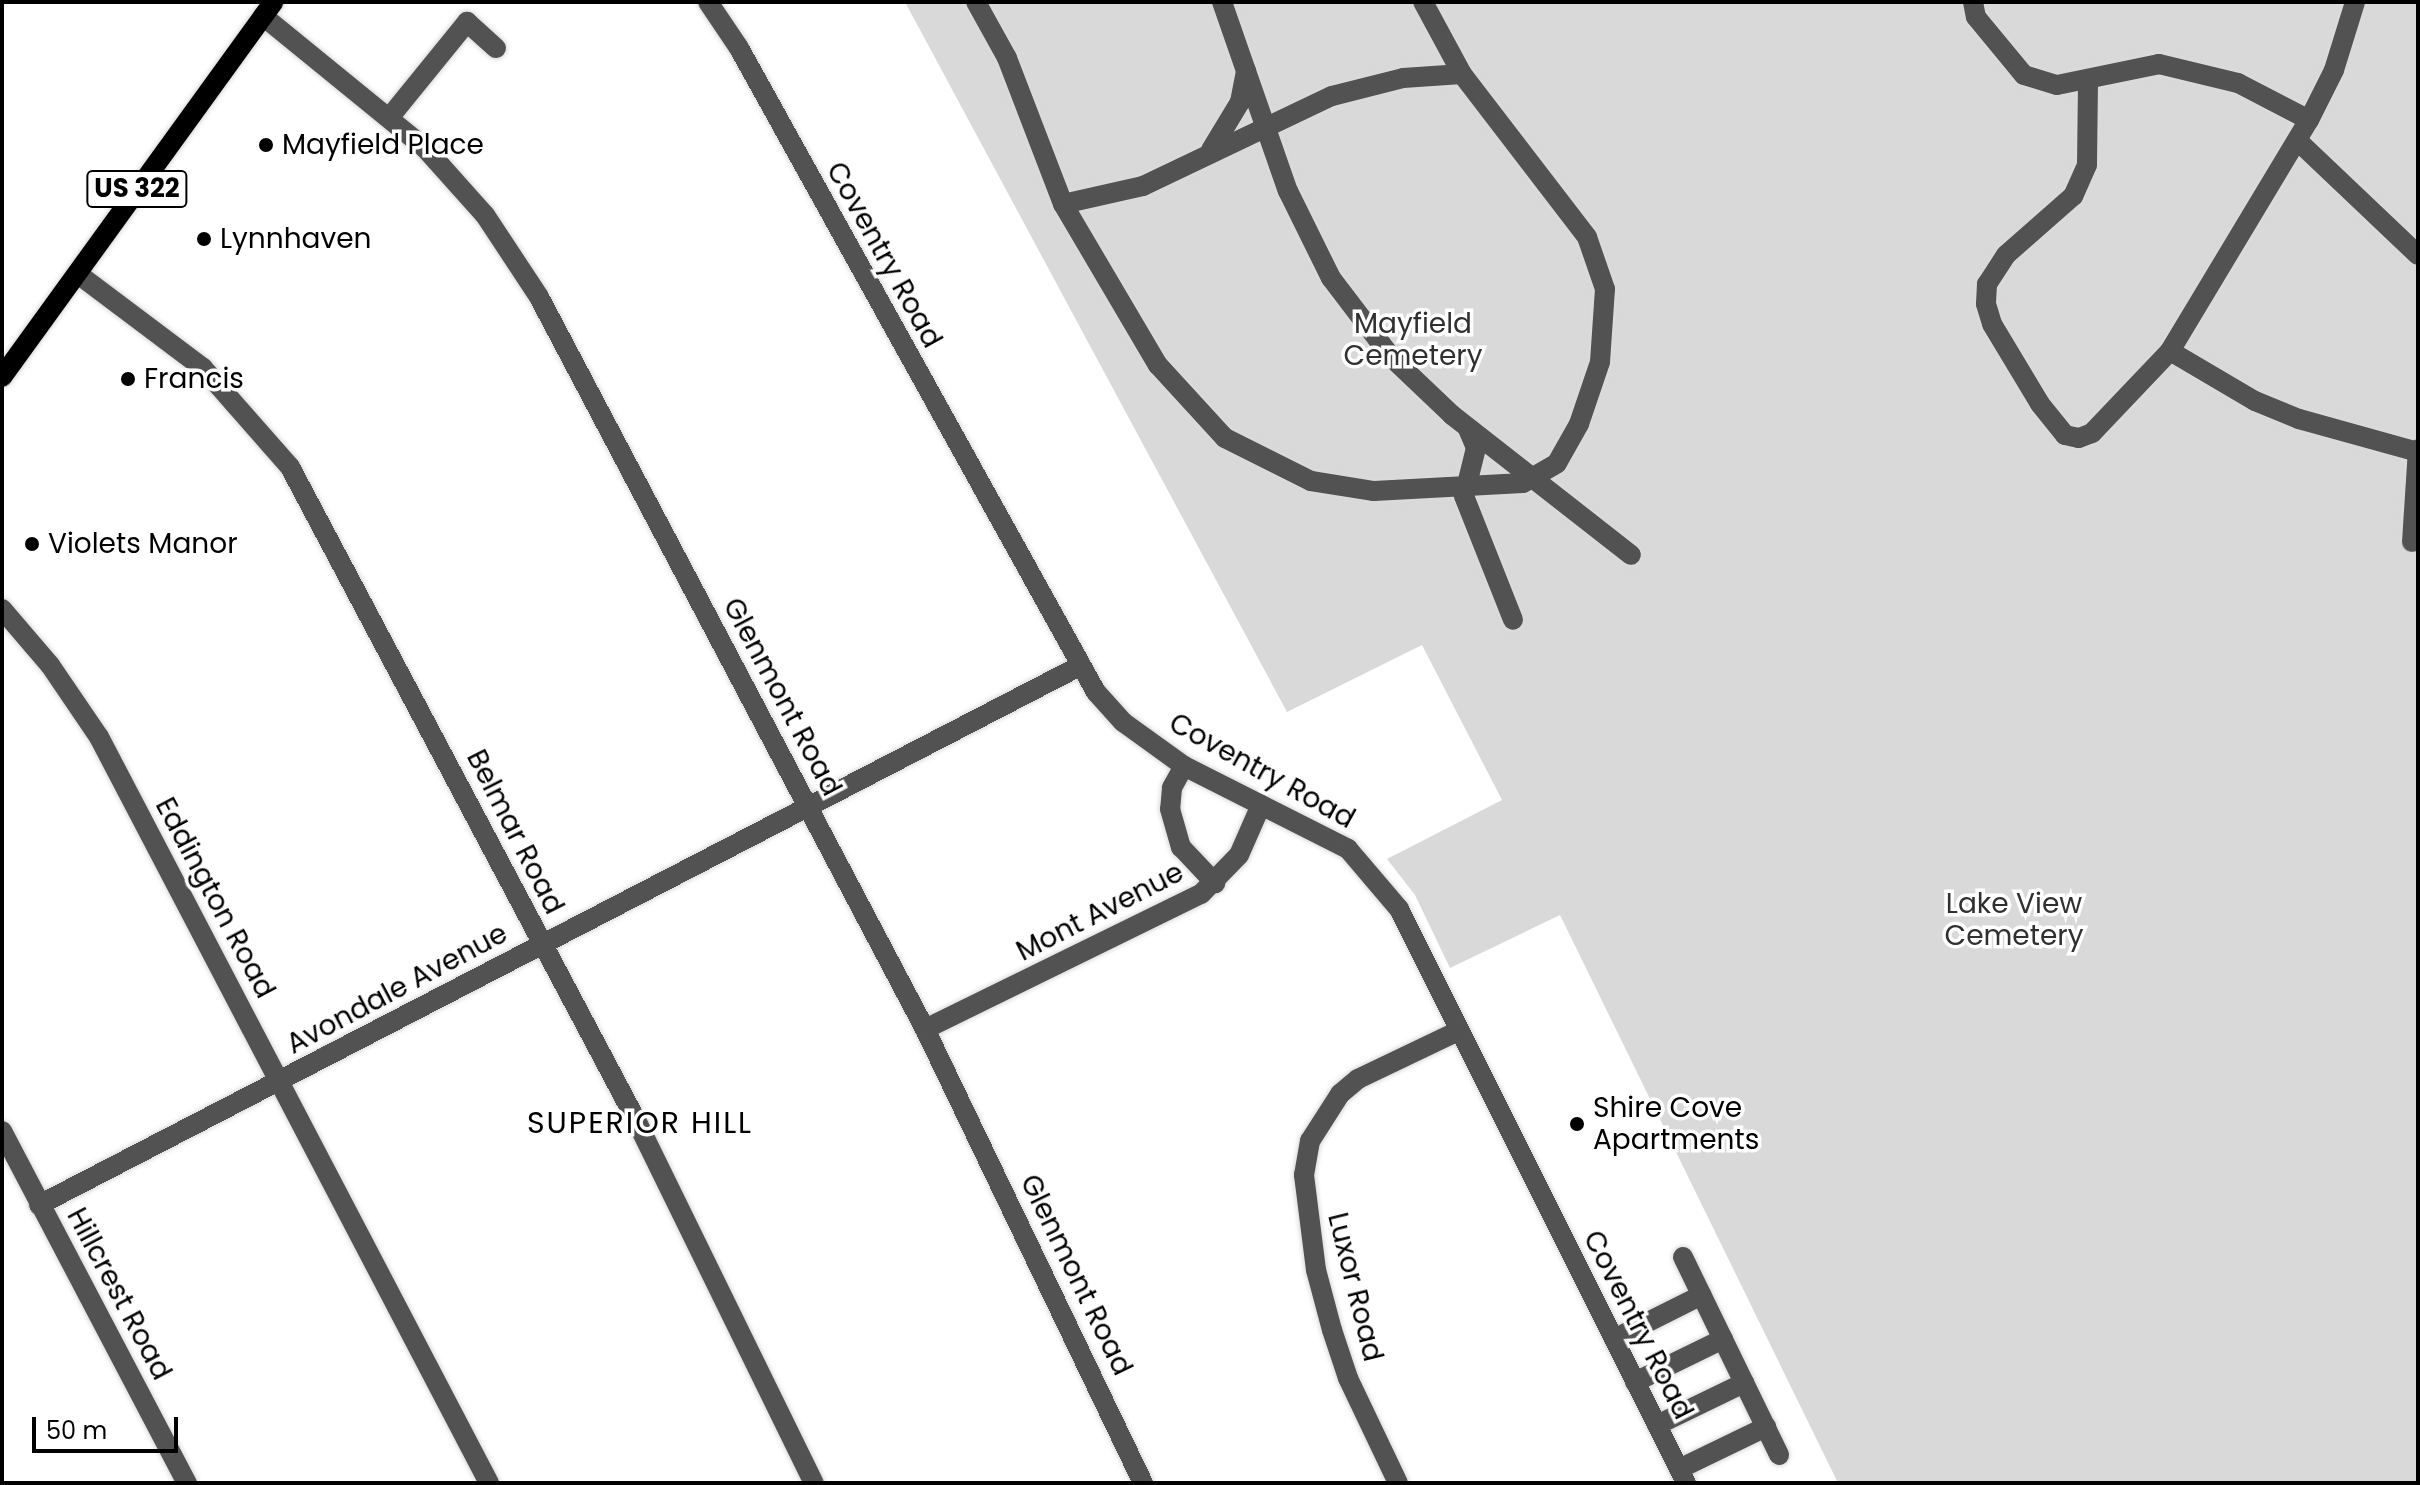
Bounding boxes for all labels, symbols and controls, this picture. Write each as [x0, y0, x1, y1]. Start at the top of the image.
place label: Mayfield Place [282, 128, 484, 162]
marker: Mayfield Place [257, 136, 275, 154]
street label: Coventry Road [819, 156, 949, 354]
road number: US 322 [85, 167, 189, 211]
place label: Lynnhaven [220, 222, 372, 256]
marker: Lynnhaven [195, 230, 213, 248]
park label: Mayfield Cemetery [1344, 307, 1482, 373]
place label: Francis [144, 362, 244, 396]
marker: Francis [119, 370, 137, 388]
place label: Violets Manor [48, 527, 238, 561]
marker: Violets Manor [23, 535, 41, 553]
street label: Glenmont Road [716, 592, 848, 802]
street label: Coventry Road [1163, 706, 1361, 836]
street label: Belmar Road [459, 744, 571, 920]
street label: Eddington Road [148, 792, 282, 1004]
street label: Mont Avenue [1011, 856, 1189, 968]
park label: Lake View Cemetery [1945, 887, 2083, 953]
street label: Avondale Avenue [281, 917, 513, 1061]
place label: Shire Cove Apartments [1593, 1091, 1759, 1157]
district label: SUPERIOR HILL [527, 1105, 753, 1141]
marker: Shire Cove Apartments [1568, 1115, 1586, 1133]
street label: Glenmont Road [1013, 1169, 1139, 1381]
street label: Hillcrest Road [60, 1202, 178, 1386]
street label: Luxor Road [1320, 1209, 1390, 1365]
street label: Coventry Road [1576, 1225, 1700, 1425]
scale bar [36, 1401, 182, 1451]
text: 50 m [46, 1414, 107, 1447]

